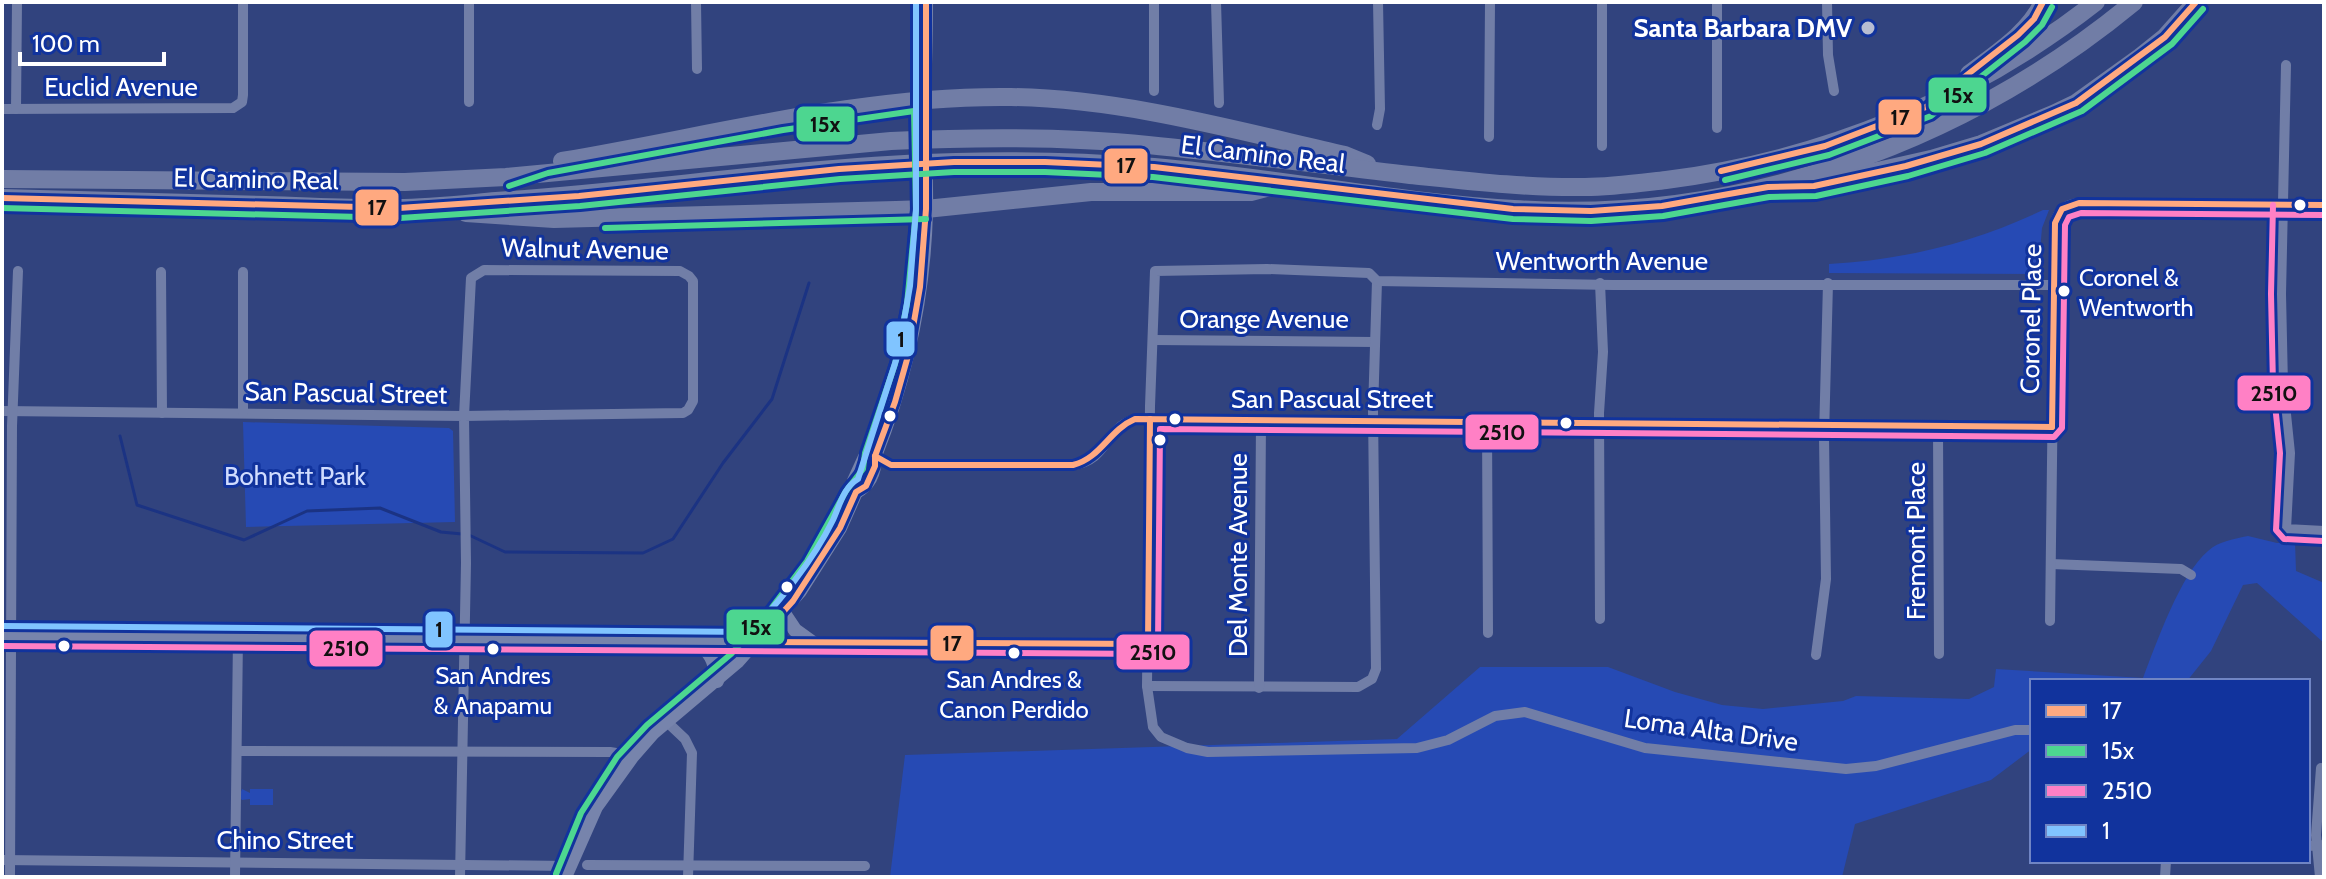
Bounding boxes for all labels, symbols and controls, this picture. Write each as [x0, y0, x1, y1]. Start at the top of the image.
place label: Santa Barbara DMV [1633, 12, 1853, 44]
scale bar [20, 16, 164, 66]
marker: Santa Barbara DMV [1859, 19, 1877, 37]
text: 100 m [32, 29, 100, 58]
street label: Euclid Avenue [44, 71, 198, 103]
line badge: 15x [1927, 76, 1988, 114]
text: 15x [1943, 82, 1974, 109]
line badge: 17 [1877, 98, 1923, 136]
text: 17 [1890, 104, 1910, 131]
line badge: 15x [795, 105, 856, 143]
text: 15x [810, 111, 841, 138]
street label: El Camino Real [1179, 128, 1347, 180]
line badge: 17 [1103, 147, 1149, 185]
text: 17 [1116, 152, 1136, 179]
street label: El Camino Real [173, 162, 339, 196]
line badge: 17 [354, 188, 400, 227]
text: 17 [367, 194, 387, 221]
unlabelled marker [2292, 197, 2308, 213]
street label: Walnut Avenue [501, 232, 669, 266]
street label: Coronel Place [2014, 244, 2048, 394]
street label: Wentworth Avenue [1496, 245, 1708, 277]
place label: Coronel & Wentworth [2079, 263, 2194, 322]
marker: Coronel & Wentworth [2056, 283, 2072, 299]
street label: Orange Avenue [1179, 303, 1349, 335]
line badge: 1 [885, 320, 916, 358]
text: 1 [897, 326, 905, 353]
line badge: 2510 [2236, 374, 2312, 412]
street label: San Pascual Street [244, 375, 448, 411]
text: 2510 [2250, 380, 2298, 407]
street label: San Pascual Street [1231, 383, 1433, 415]
unlabelled marker [882, 408, 898, 424]
unlabelled marker [1167, 411, 1183, 427]
line badge: 2510 [1464, 413, 1540, 451]
unlabelled marker [1558, 415, 1574, 431]
text: 2510 [1478, 419, 1526, 446]
unlabelled marker [1152, 432, 1168, 448]
street label: Del Monte Avenue [1222, 453, 1254, 657]
park label: Bohnett Park [224, 460, 366, 492]
street label: Fremont Place [1900, 462, 1932, 620]
unlabelled marker [779, 579, 795, 595]
line badge: 15x [725, 608, 786, 646]
line badge: 1 [424, 610, 454, 649]
text: 15x [741, 614, 772, 641]
text: 1 [435, 616, 443, 643]
line badge: 17 [929, 624, 975, 662]
line badge: 2510 [308, 629, 384, 668]
text: 17 [942, 630, 962, 657]
line badge: 2510 [1115, 633, 1191, 671]
text: 2510 [322, 635, 370, 662]
unlabelled marker [56, 638, 72, 654]
text: 2510 [1129, 639, 1177, 666]
marker: San Andres & Anapamu [485, 641, 501, 657]
marker: San Andres & Canon Perdido [1006, 645, 1022, 661]
place label: San Andres & Anapamu [434, 661, 552, 720]
place label: San Andres & Canon Perdido [939, 665, 1089, 724]
legend [2030, 679, 2310, 863]
text: 17 [2102, 696, 2122, 725]
street label: Loma Alta Drive [1622, 702, 1800, 758]
text: 15x [2102, 736, 2135, 765]
text: 2510 [2102, 776, 2152, 805]
text: 1 [2102, 816, 2110, 845]
street label: Chino Street [216, 824, 354, 856]

